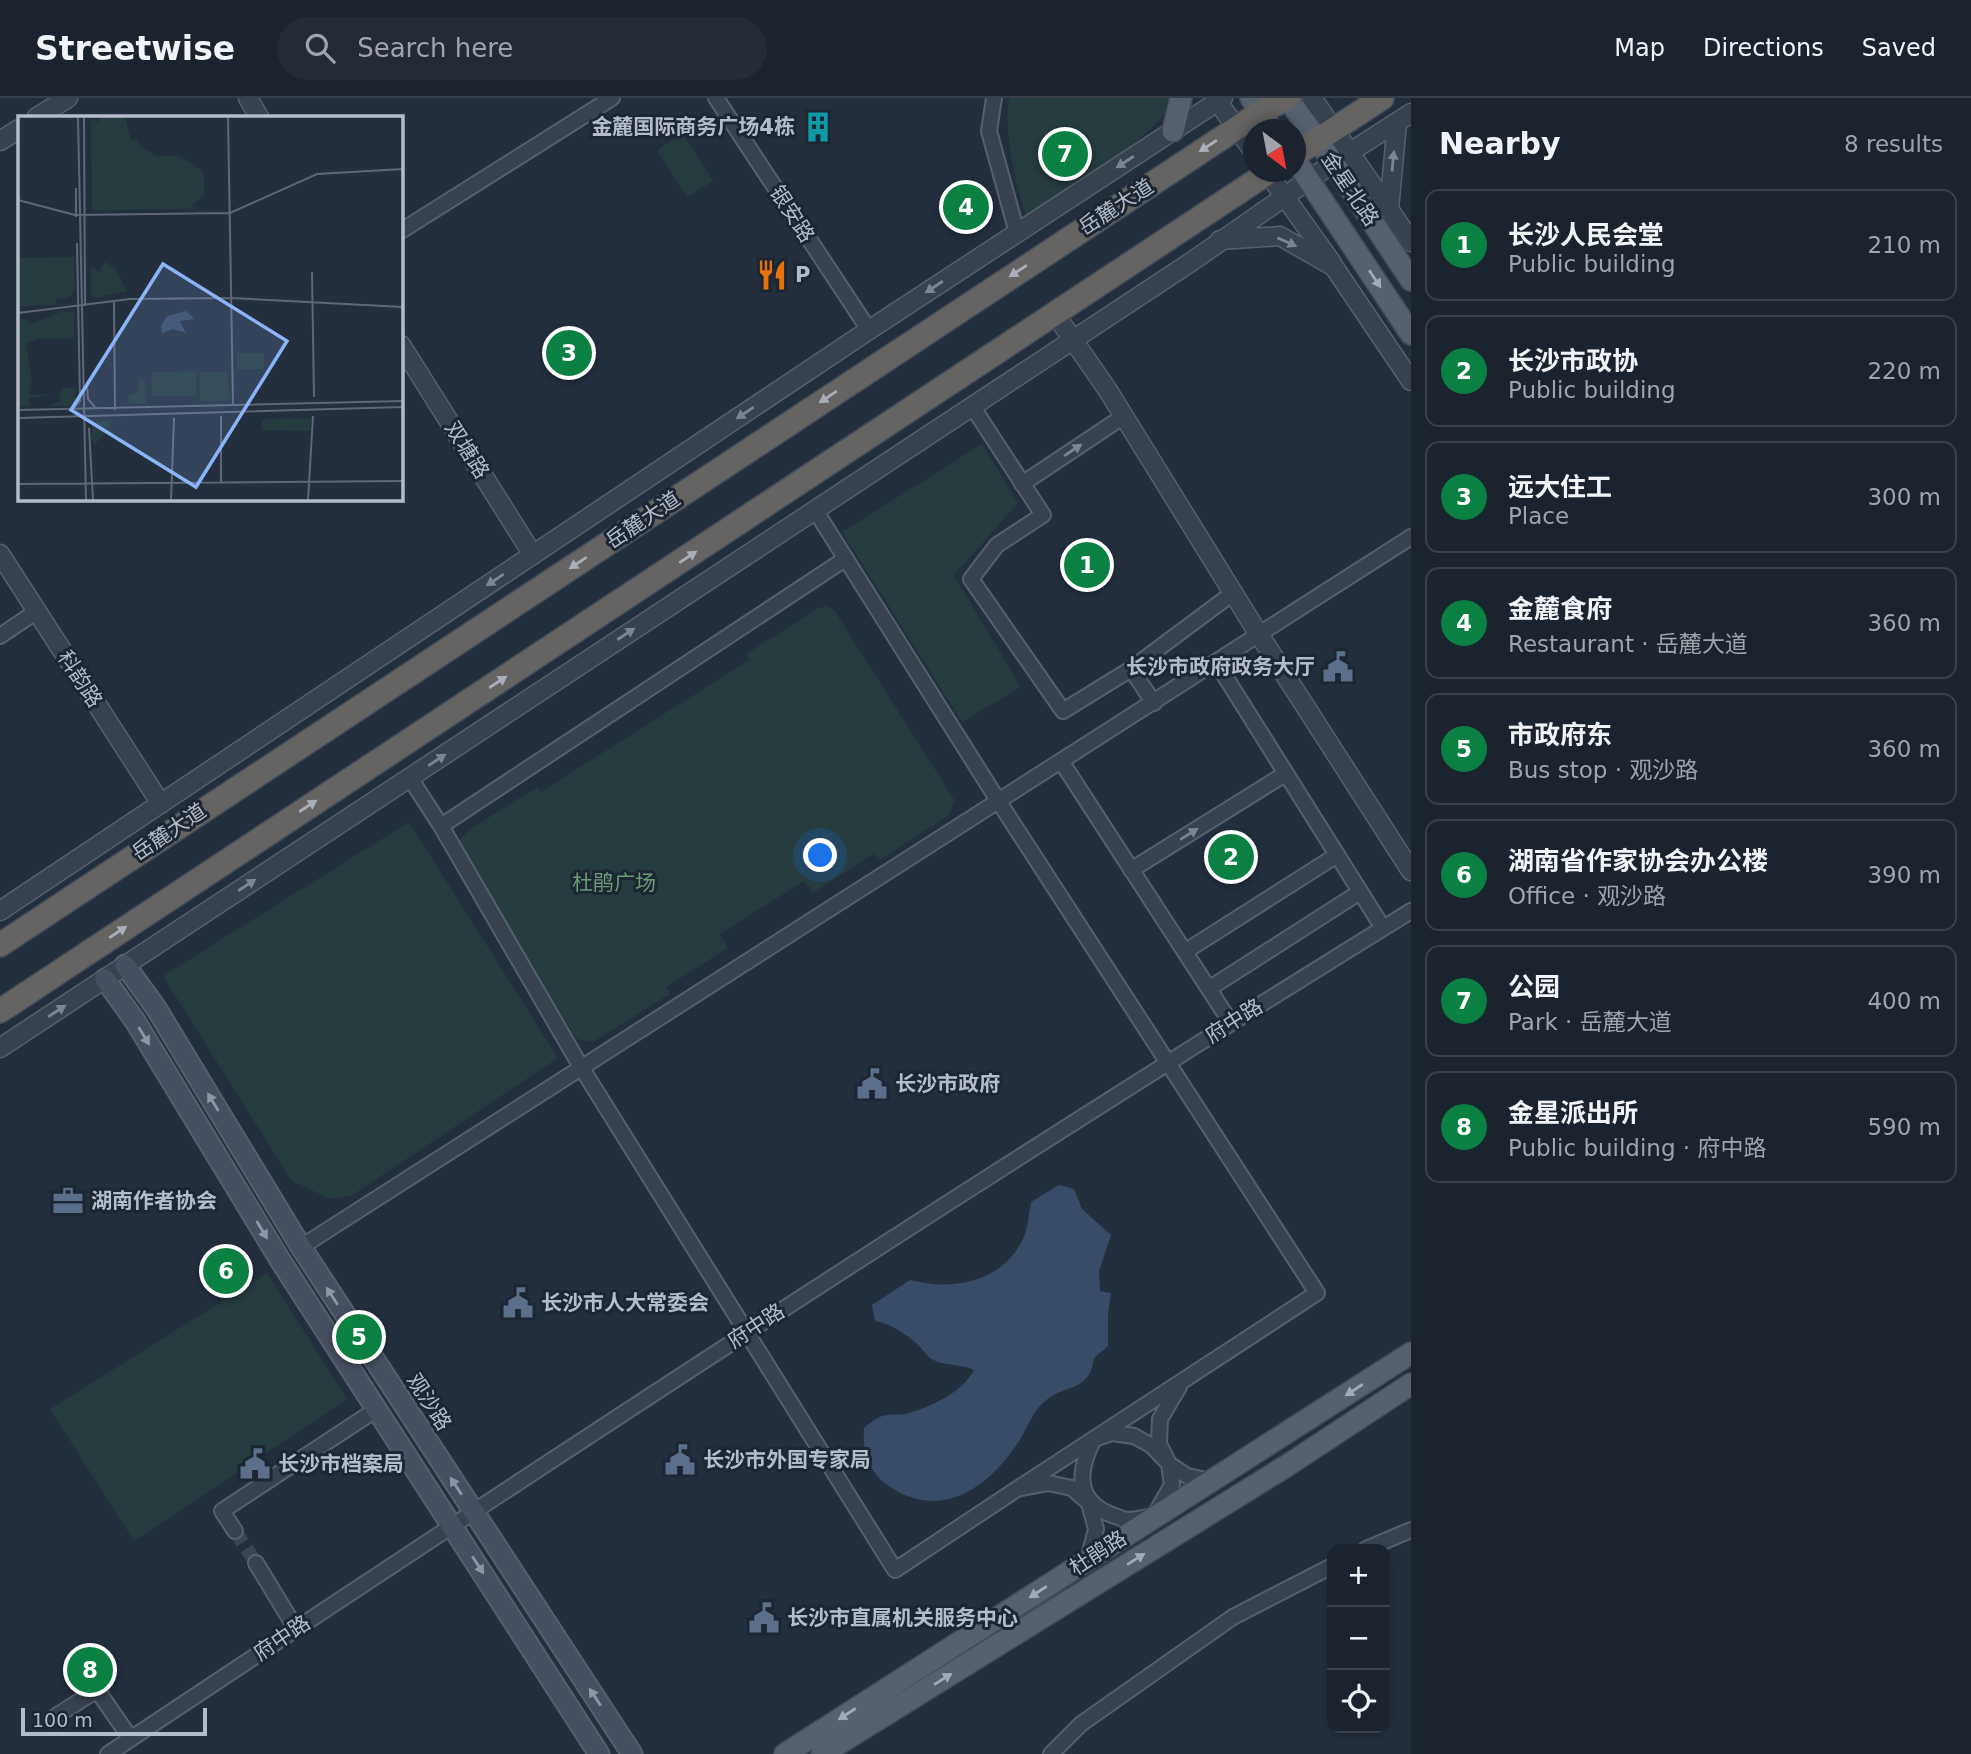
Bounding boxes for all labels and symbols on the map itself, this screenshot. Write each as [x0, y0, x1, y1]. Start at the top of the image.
building icon: 金麓国际商务广场4栋 [801, 110, 835, 144]
place label: 金麓国际商务广场4栋 [591, 115, 795, 139]
inset map [18, 116, 402, 500]
north arrow [1243, 119, 1306, 182]
pin: 7 [1042, 128, 1088, 180]
one-way arrow [1199, 139, 1218, 152]
street label: 金星北路 [1317, 147, 1383, 231]
one-way arrow [1388, 150, 1399, 172]
one-way arrow [1115, 156, 1134, 169]
street label: 岳麓大道 [1074, 174, 1158, 240]
street label: 银安路 [765, 181, 819, 247]
pin: 4 [943, 181, 989, 233]
one-way arrow [1277, 236, 1298, 247]
restaurant icon: P [755, 258, 789, 292]
place label: P [795, 263, 810, 287]
one-way arrow [1009, 264, 1028, 277]
one-way arrow [1368, 269, 1381, 289]
one-way arrow [925, 280, 944, 293]
pin: 3 [546, 327, 592, 379]
one-way arrow [819, 390, 838, 403]
one-way arrow [736, 406, 754, 420]
street label: 双塘路 [440, 417, 494, 483]
one-way arrow [1064, 443, 1082, 457]
street label: 岳麓大道 [601, 487, 685, 553]
pin: 1 [1064, 539, 1110, 591]
one-way arrow [679, 551, 698, 564]
one-way arrow [568, 556, 587, 569]
one-way arrow [485, 574, 505, 587]
one-way arrow [617, 628, 636, 641]
street label: 科韵路 [53, 646, 107, 712]
public building icon: 长沙市政府政务大厅 [1321, 650, 1355, 684]
place label: 长沙市政府政务大厅 [1126, 655, 1315, 679]
one-way arrow [488, 676, 508, 689]
one-way arrow [427, 753, 446, 766]
street label: 岳麓大道 [127, 799, 211, 865]
one-way arrow [298, 800, 317, 813]
one-way arrow [1180, 828, 1199, 841]
pin: 2 [1208, 831, 1254, 883]
your location [803, 838, 837, 872]
park label: 杜鹃广场 [572, 871, 656, 895]
one-way arrow [237, 879, 256, 892]
one-way arrow [109, 925, 127, 939]
street label: 府中路 [1201, 994, 1267, 1048]
one-way arrow [47, 1004, 67, 1017]
one-way arrow [137, 1026, 150, 1045]
public building icon: 长沙市政府 [855, 1067, 889, 1101]
place label: 长沙市政府 [895, 1072, 1000, 1096]
one-way arrow [206, 1093, 219, 1112]
office icon: 湖南作者协会 [51, 1184, 85, 1218]
place label: 湖南作者协会 [91, 1189, 217, 1213]
one-way arrow [255, 1220, 268, 1239]
pin: 6 [203, 1245, 249, 1297]
one-way arrow [326, 1286, 339, 1305]
public building icon: 长沙市人大常委会 [501, 1286, 535, 1320]
place label: 长沙市人大常委会 [541, 1291, 709, 1315]
street label: 府中路 [723, 1299, 789, 1353]
pin: 5 [336, 1311, 382, 1363]
street label: 观沙路 [402, 1369, 456, 1435]
one-way arrow [1344, 1383, 1363, 1396]
public building icon: 长沙市外国专家局 [663, 1443, 697, 1477]
public building icon: 长沙市档案局 [238, 1447, 272, 1481]
place label: 长沙市外国专家局 [703, 1448, 871, 1472]
place label: 长沙市档案局 [278, 1452, 404, 1476]
one-way arrow [450, 1477, 463, 1496]
street label: 杜鹃路 [1065, 1526, 1131, 1580]
one-way arrow [1127, 1553, 1146, 1566]
one-way arrow [471, 1556, 484, 1575]
one-way arrow [1029, 1585, 1048, 1598]
public building icon: 长沙市直属机关服务中心 [747, 1601, 781, 1635]
place label: 长沙市直属机关服务中心 [787, 1606, 1018, 1630]
street label: 府中路 [249, 1610, 315, 1666]
pin: 8 [67, 1644, 113, 1696]
one-way arrow [933, 1673, 952, 1686]
one-way arrow [588, 1687, 601, 1707]
scale bar [21, 1705, 206, 1737]
one-way arrow [837, 1708, 856, 1721]

